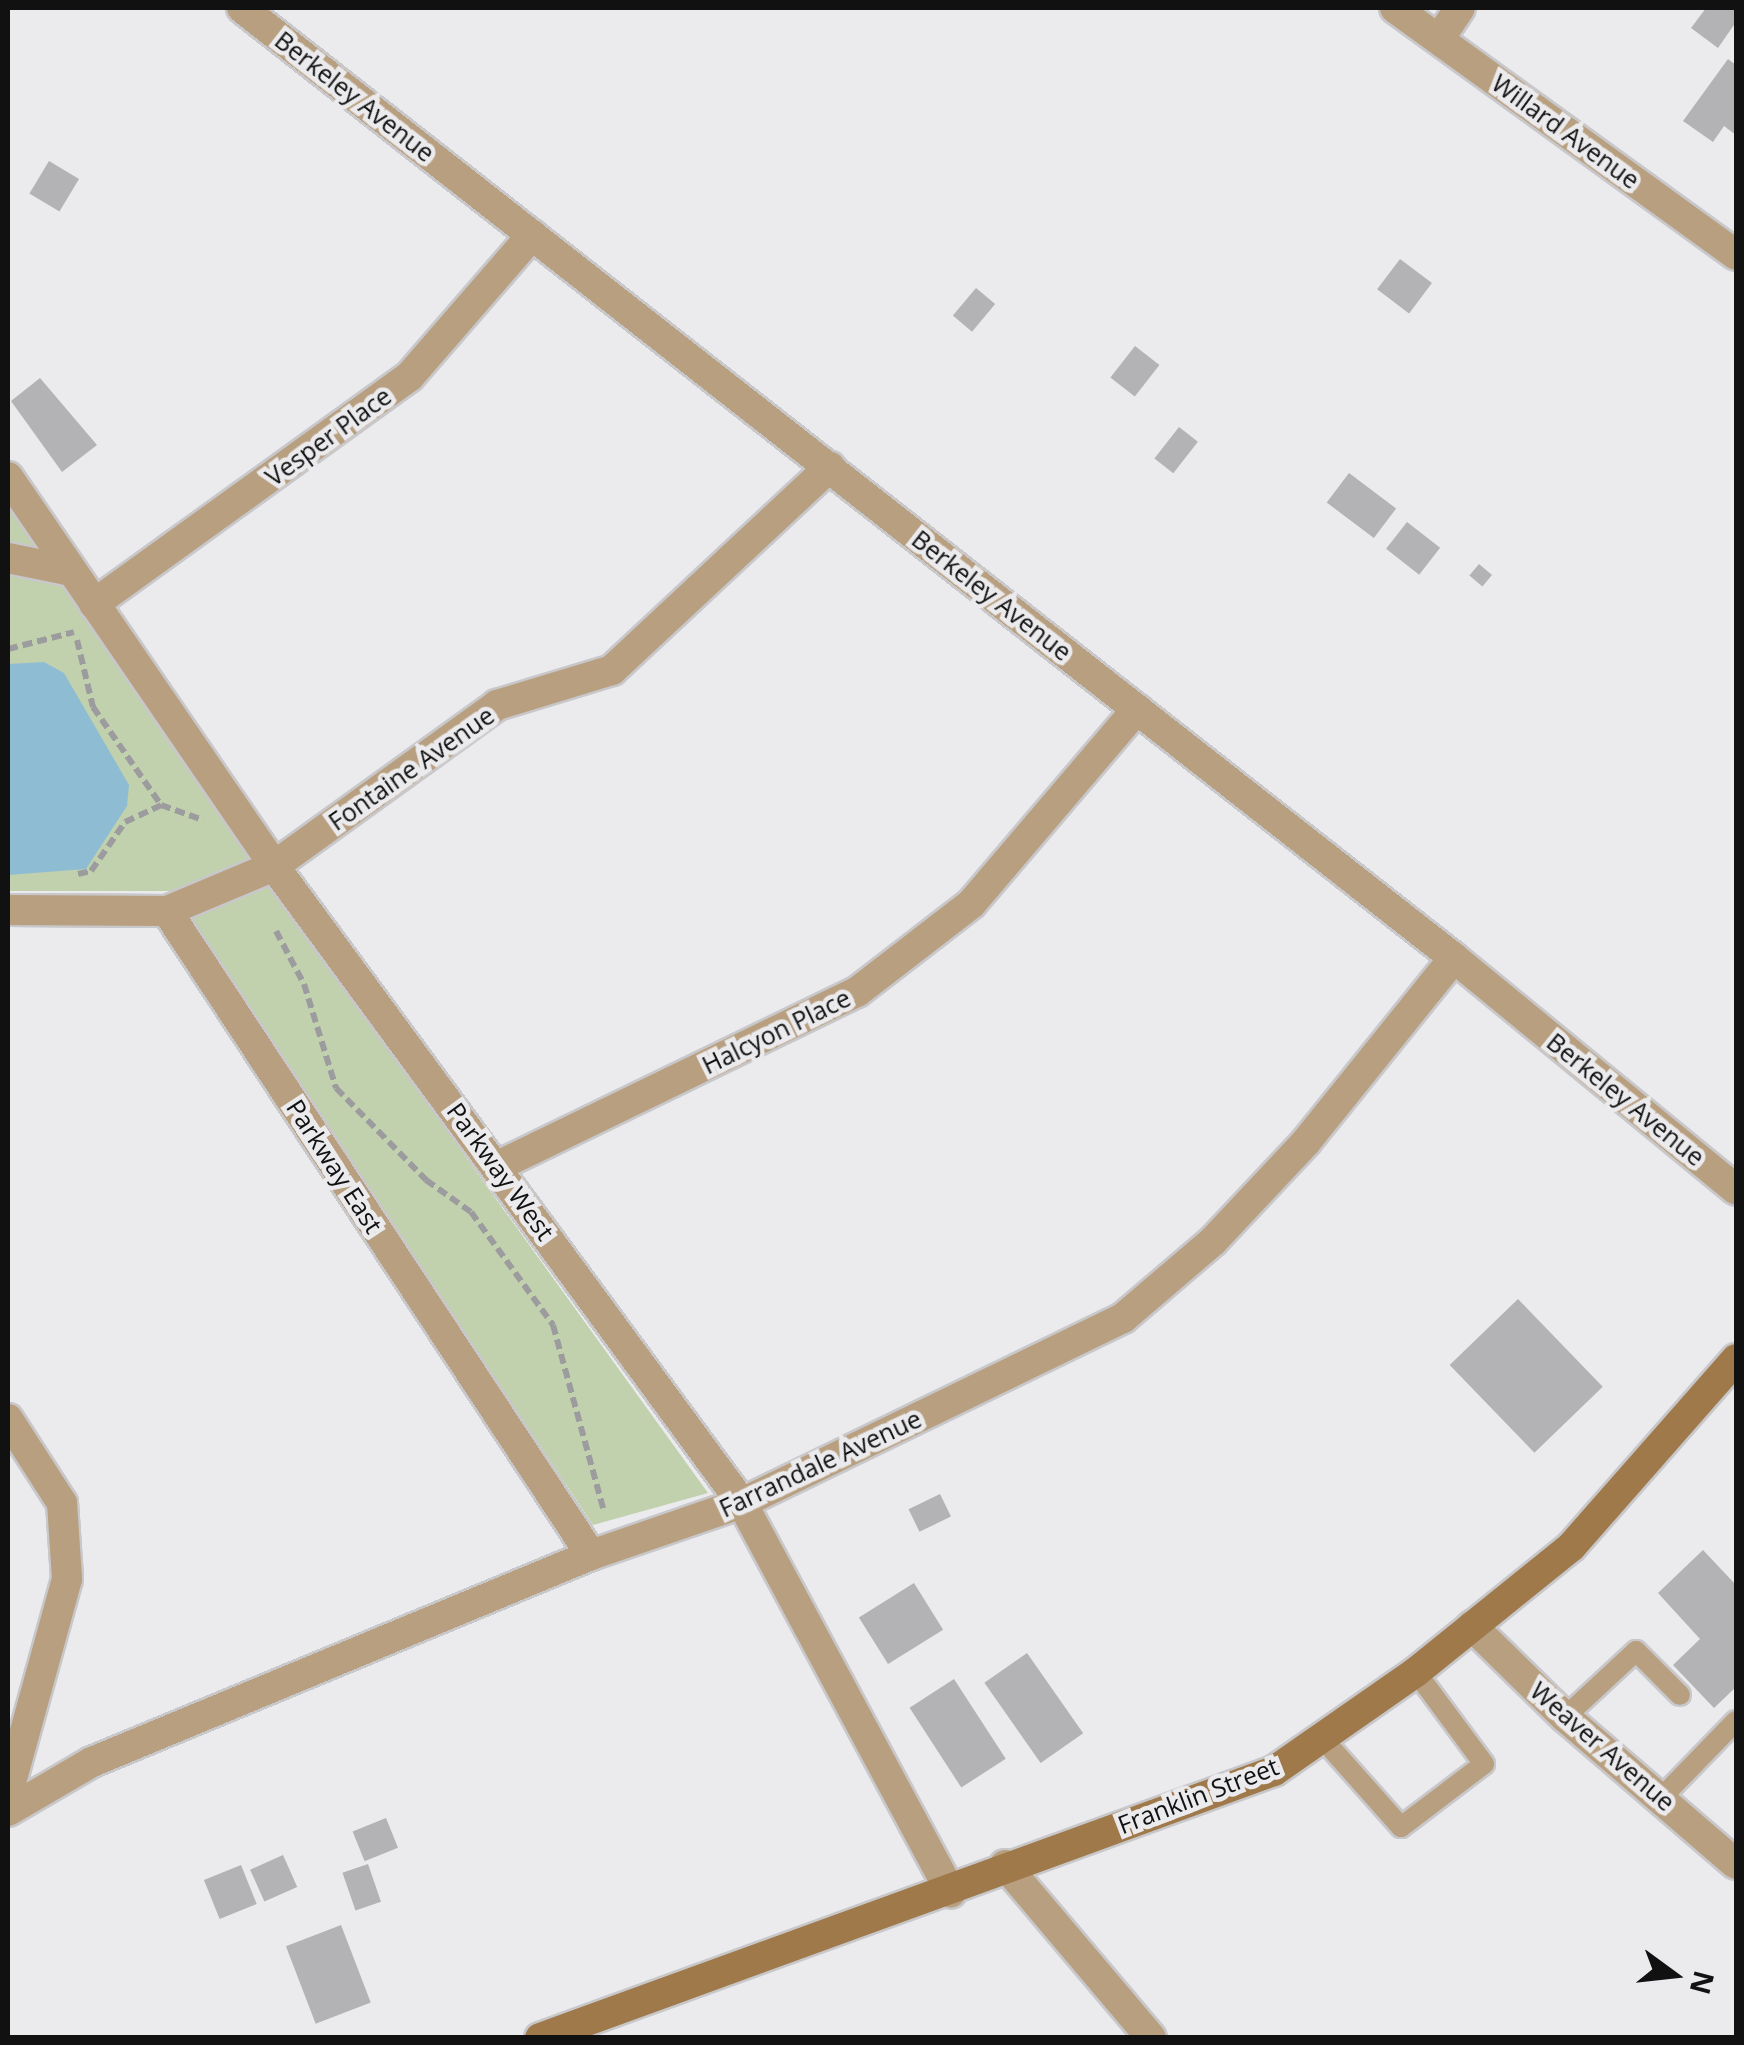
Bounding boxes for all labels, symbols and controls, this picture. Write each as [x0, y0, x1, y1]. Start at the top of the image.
street label: Berkeley Avenue [269, 24, 441, 168]
street label: Willard Avenue [1486, 67, 1646, 195]
street label: Vesper Place [259, 380, 397, 492]
street label: Berkeley Avenue [906, 523, 1078, 667]
street label: Fontaine Avenue [322, 700, 500, 836]
street label: Halcyon Place [697, 982, 855, 1080]
street label: Berkeley Avenue [1541, 1026, 1711, 1172]
street label: Parkway East [281, 1094, 389, 1238]
street label: Parkway West [441, 1096, 561, 1246]
street label: Farrandale Avenue [714, 1403, 926, 1523]
street label: Weaver Avenue [1525, 1675, 1681, 1817]
street label: Franklin Street [1113, 1751, 1283, 1839]
north arrow [1624, 1925, 1724, 2025]
text: N [1682, 1967, 1724, 1999]

